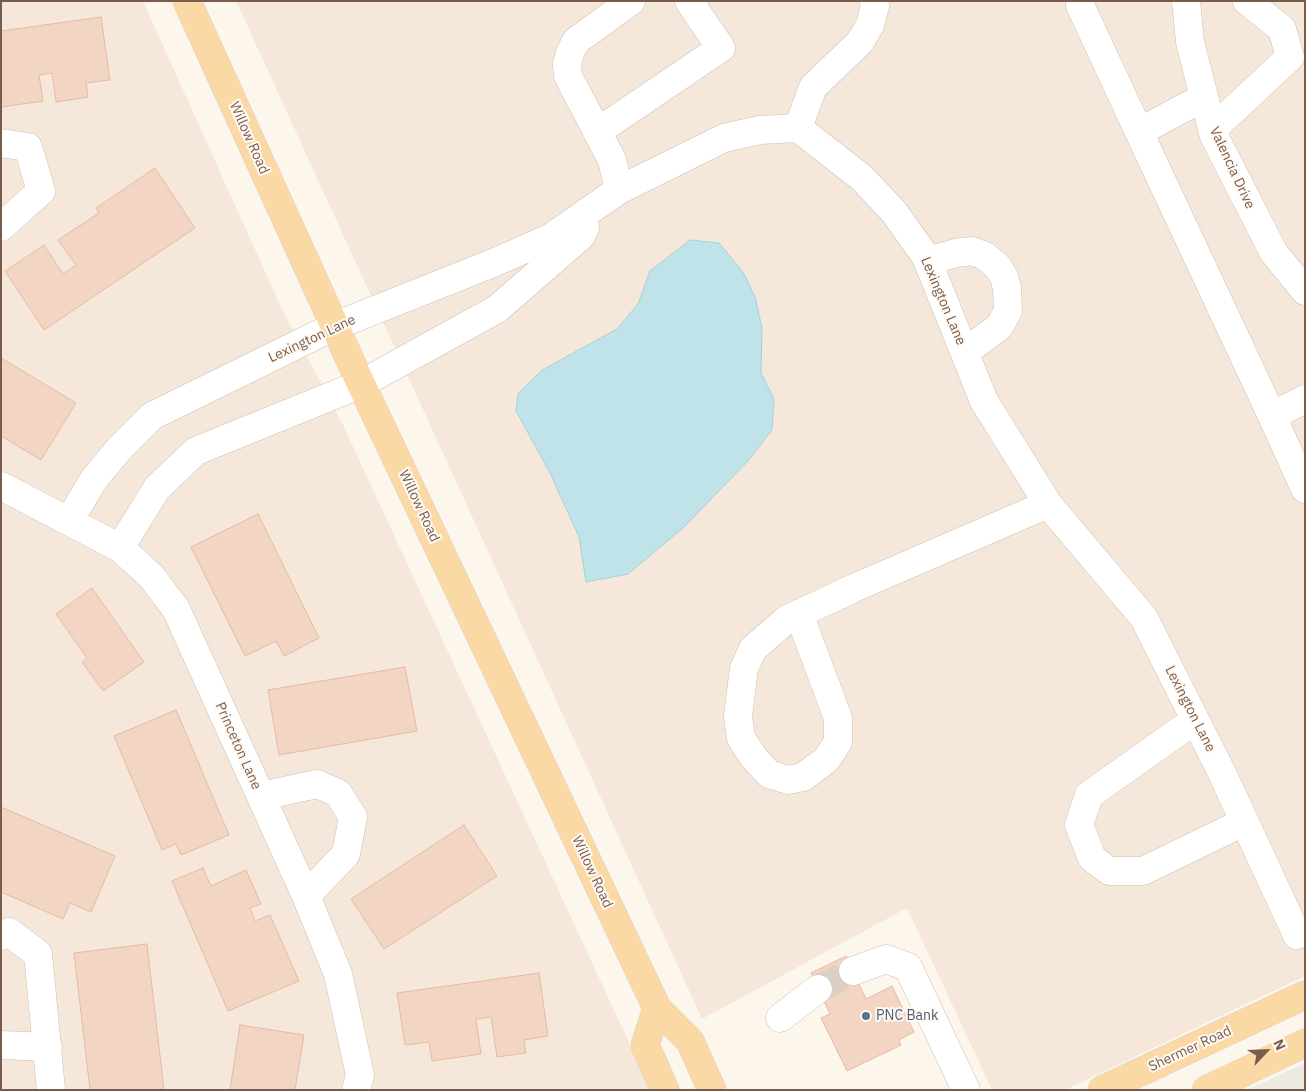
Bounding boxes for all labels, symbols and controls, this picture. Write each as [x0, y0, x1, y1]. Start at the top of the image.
street label: Willow Road [226, 99, 272, 177]
street label: Valencia Drive [1206, 124, 1258, 212]
street label: Lexington Lane [917, 254, 969, 348]
street label: Lexington Lane [266, 311, 358, 367]
street label: Willow Road [395, 467, 443, 545]
street label: Lexington Lane [1161, 663, 1219, 755]
street label: Princeton Lane [211, 700, 265, 792]
street label: Willow Road [568, 833, 616, 911]
place label: PNC Bank [876, 1008, 938, 1024]
marker: PNC Bank [860, 1010, 872, 1022]
street label: Shermer Road [1146, 1022, 1234, 1076]
north arrow [1241, 1026, 1291, 1076]
text: N [1269, 1036, 1290, 1053]

